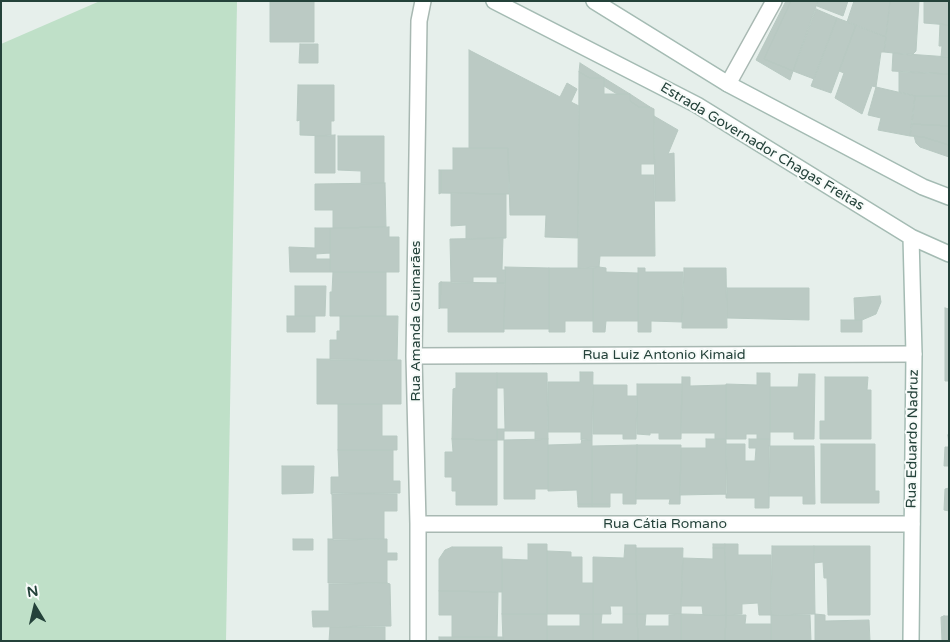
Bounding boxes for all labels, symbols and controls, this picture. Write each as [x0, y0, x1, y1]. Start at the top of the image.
street label: Estrada Governador Chagas Freitas [657, 79, 867, 215]
street label: Rua Amanda Guimarães [408, 240, 424, 402]
street label: Rua Luiz Antonio Kimaid [582, 347, 746, 363]
street label: Rua Eduardo Nadruz [903, 369, 923, 509]
street label: Rua Cátia Romano [603, 516, 727, 532]
north arrow [10, 582, 60, 632]
text: N [26, 582, 39, 601]

